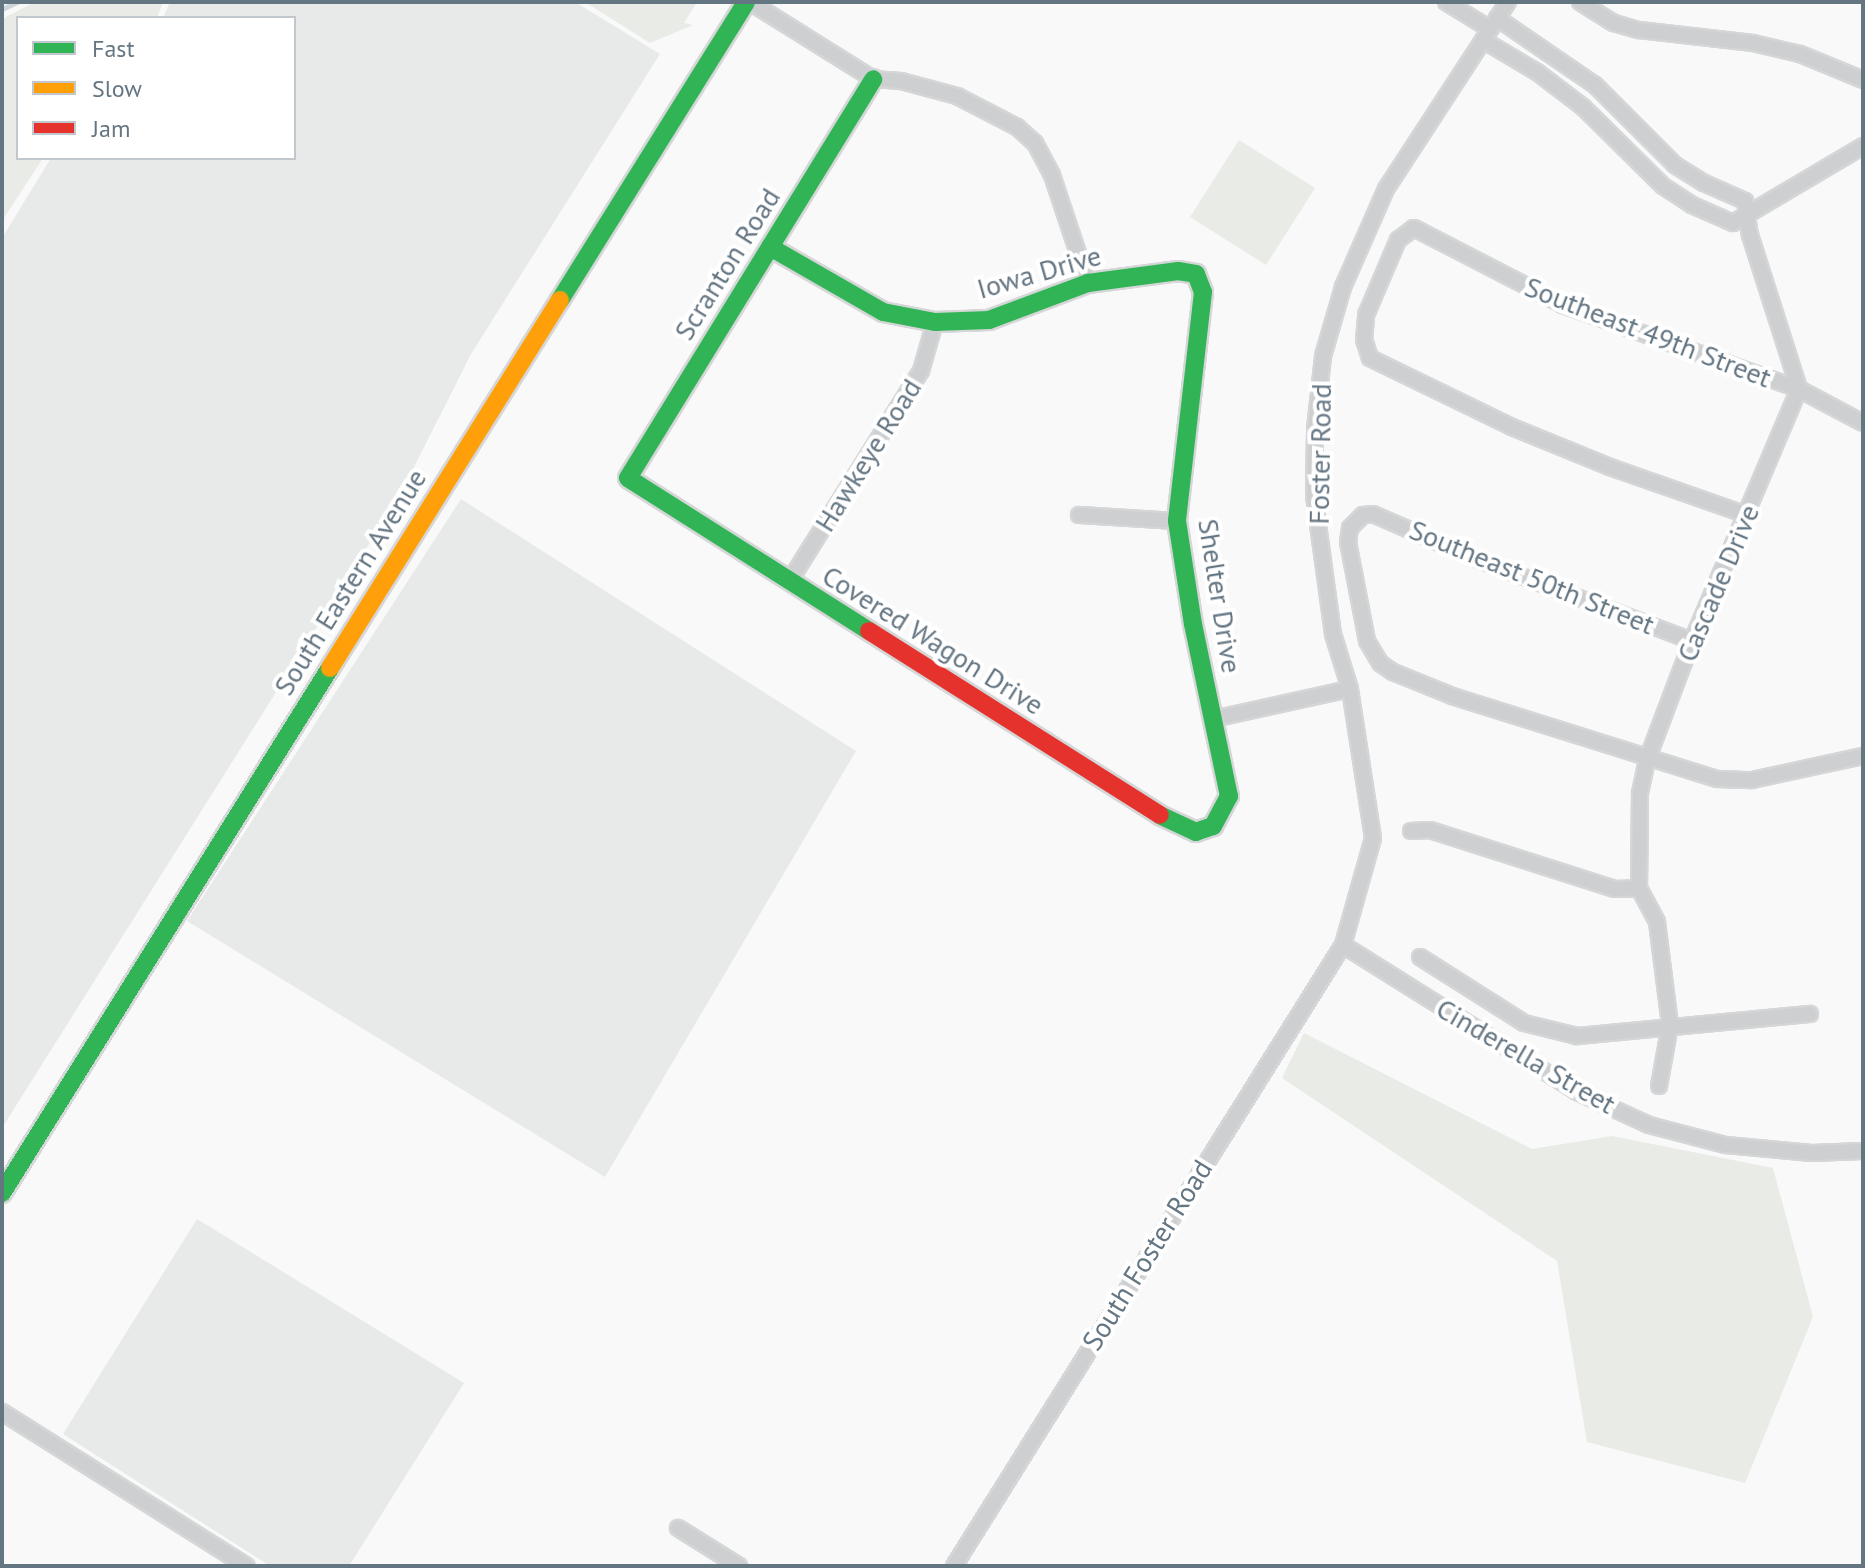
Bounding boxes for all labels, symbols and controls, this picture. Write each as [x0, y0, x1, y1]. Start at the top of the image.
legend [16, 16, 296, 160]
text: Fast [92, 33, 135, 64]
text: Slow [92, 73, 142, 104]
text: Jam [92, 113, 130, 144]
street label: Scranton Road [667, 182, 787, 346]
street label: Iowa Drive [973, 238, 1105, 306]
street label: Southeast 49th Street [1520, 270, 1776, 394]
street label: Hawkeye Road [808, 372, 928, 538]
street label: Foster Road [1302, 383, 1338, 525]
street label: South Eastern Avenue [267, 462, 433, 702]
street label: Cascade Drive [1670, 499, 1766, 667]
street label: Southeast 50th Street [1405, 513, 1659, 641]
street label: Shelter Drive [1191, 516, 1249, 676]
street label: Covered Wagon Drive [816, 558, 1050, 722]
street label: Cinderella Street [1431, 991, 1621, 1121]
street label: South Foster Road [1075, 1154, 1219, 1356]

